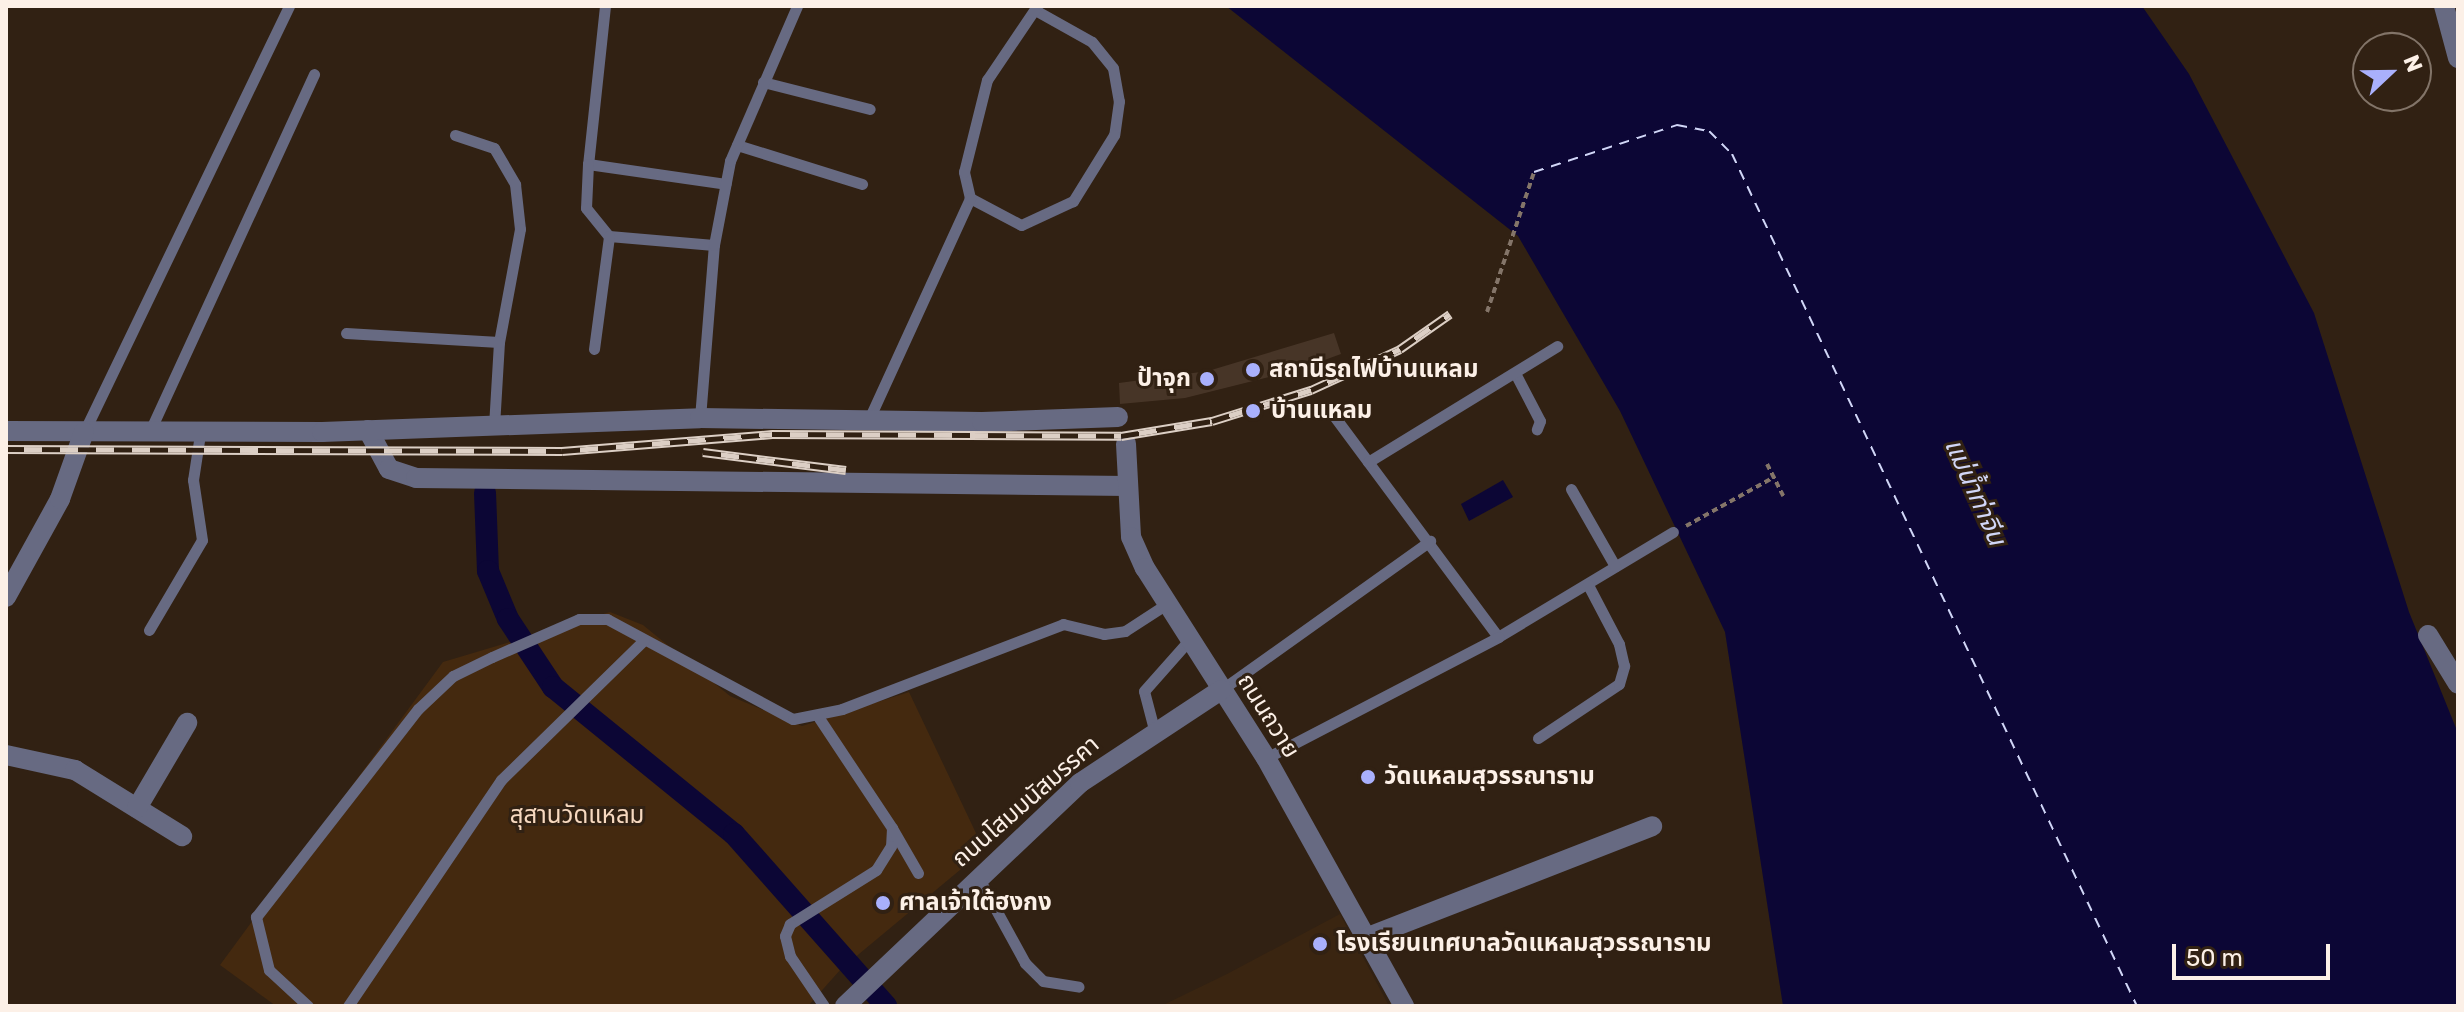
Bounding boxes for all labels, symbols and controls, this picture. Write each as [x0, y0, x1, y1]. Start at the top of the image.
north arrow [2352, 32, 2432, 112]
text: N [2397, 51, 2428, 76]
place label: สถานีรถไฟบ้านแหลม [1269, 356, 1478, 384]
marker: สถานีรถไฟบ้านแหลม [1244, 361, 1262, 379]
place label: ป้าจุก [1137, 365, 1191, 393]
marker: ป้าจุก [1198, 370, 1216, 388]
place label: บ้านแหลม [1271, 397, 1372, 425]
marker: บ้านแหลม [1242, 400, 1264, 422]
water label: แม่น้ำท่าจีน [1938, 434, 2012, 550]
street label: ถนนถวาย [1231, 668, 1305, 764]
street label: ถนนโสมมนัสมรรคา [947, 730, 1105, 874]
place label: วัดแหลมสุวรรณาราม [1384, 763, 1595, 791]
marker: วัดแหลมสุวรรณาราม [1359, 768, 1377, 786]
park label: สุสานวัดแหลม [510, 802, 644, 830]
place label: ศาลเจ้าใต้ฮงกง [899, 889, 1052, 917]
marker: ศาลเจ้าใต้ฮงกง [874, 894, 892, 912]
scale bar [2176, 928, 2334, 978]
place label: โรงเรียนเทศบาลวัดแหลมสุวรรณาราม [1336, 930, 1712, 958]
marker: โรงเรียนเทศบาลวัดแหลมสุวรรณาราม [1311, 935, 1329, 953]
text: 50 m [2186, 944, 2243, 972]

